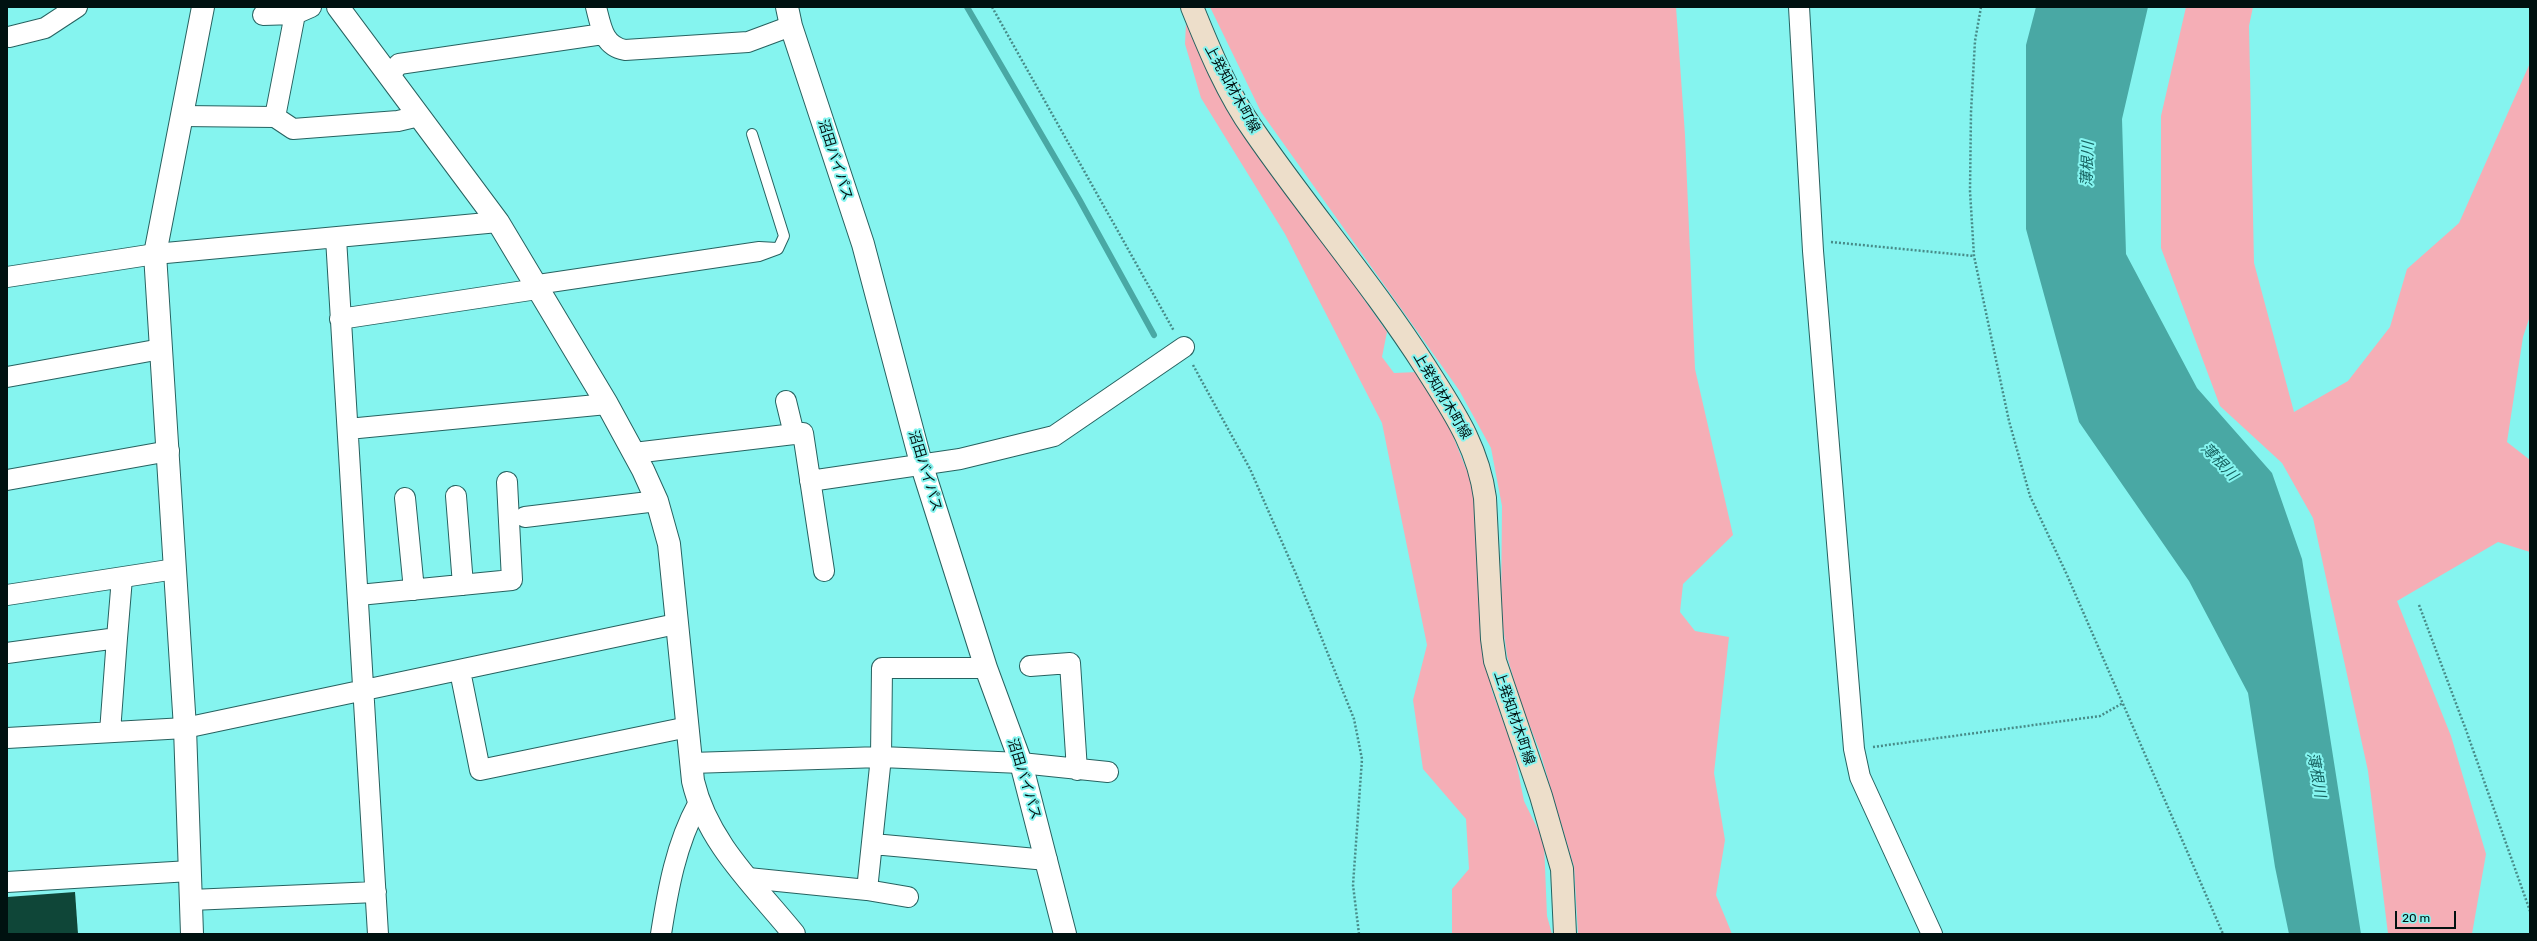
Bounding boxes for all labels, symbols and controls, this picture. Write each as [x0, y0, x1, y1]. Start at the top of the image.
street label: 上発知材木町線 [1201, 42, 1263, 136]
street label: 沼田バイパス [814, 117, 856, 203]
water label: 薄根川 [2078, 141, 2098, 187]
street label: 上発知材木町線 [1410, 350, 1474, 442]
street label: 沼田バイパス [905, 428, 945, 514]
water label: 薄根川 [2197, 440, 2241, 484]
street label: 上発知材木町線 [1490, 669, 1538, 767]
street label: 沼田バイパス [1004, 736, 1044, 822]
water label: 薄根川 [2303, 751, 2329, 799]
scale bar [2397, 903, 2458, 929]
text: 20 m [2402, 911, 2430, 925]

